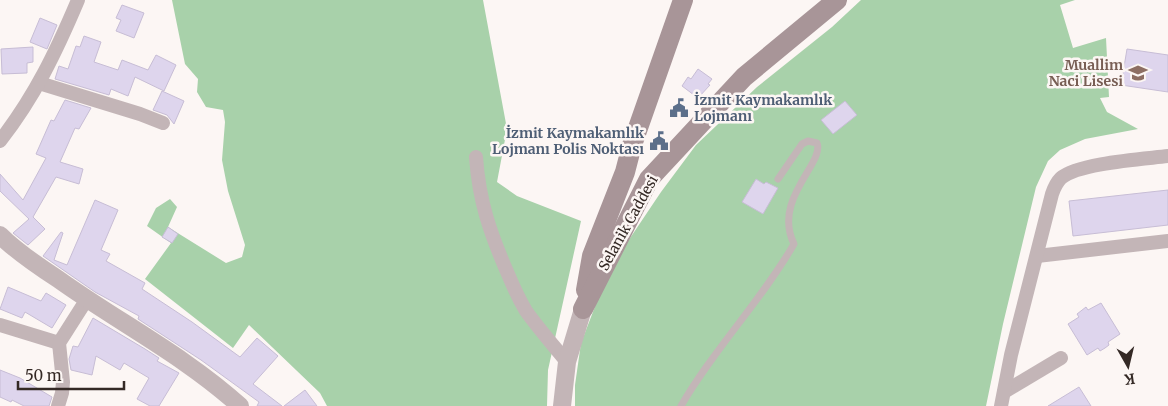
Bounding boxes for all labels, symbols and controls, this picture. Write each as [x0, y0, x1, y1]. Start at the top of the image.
place label: Muallim Naci Lisesi [1049, 56, 1123, 90]
school or university icon: Muallim Naci Lisesi [1127, 62, 1149, 84]
place label: İzmit Kaymakamlık Lojmanı [694, 91, 833, 125]
public building icon: İzmit Kaymakamlık Lojmanı [668, 97, 690, 119]
place label: İzmit Kaymakamlık Lojmanı Polis Noktası [492, 124, 645, 158]
public building icon: İzmit Kaymakamlık Lojmanı Polis Noktası [648, 130, 670, 152]
street label: Selanik Caddesi [594, 172, 662, 274]
north arrow [1103, 341, 1153, 391]
scale bar [18, 358, 124, 390]
text: 50 m [25, 366, 62, 385]
text: K [1123, 369, 1136, 389]

